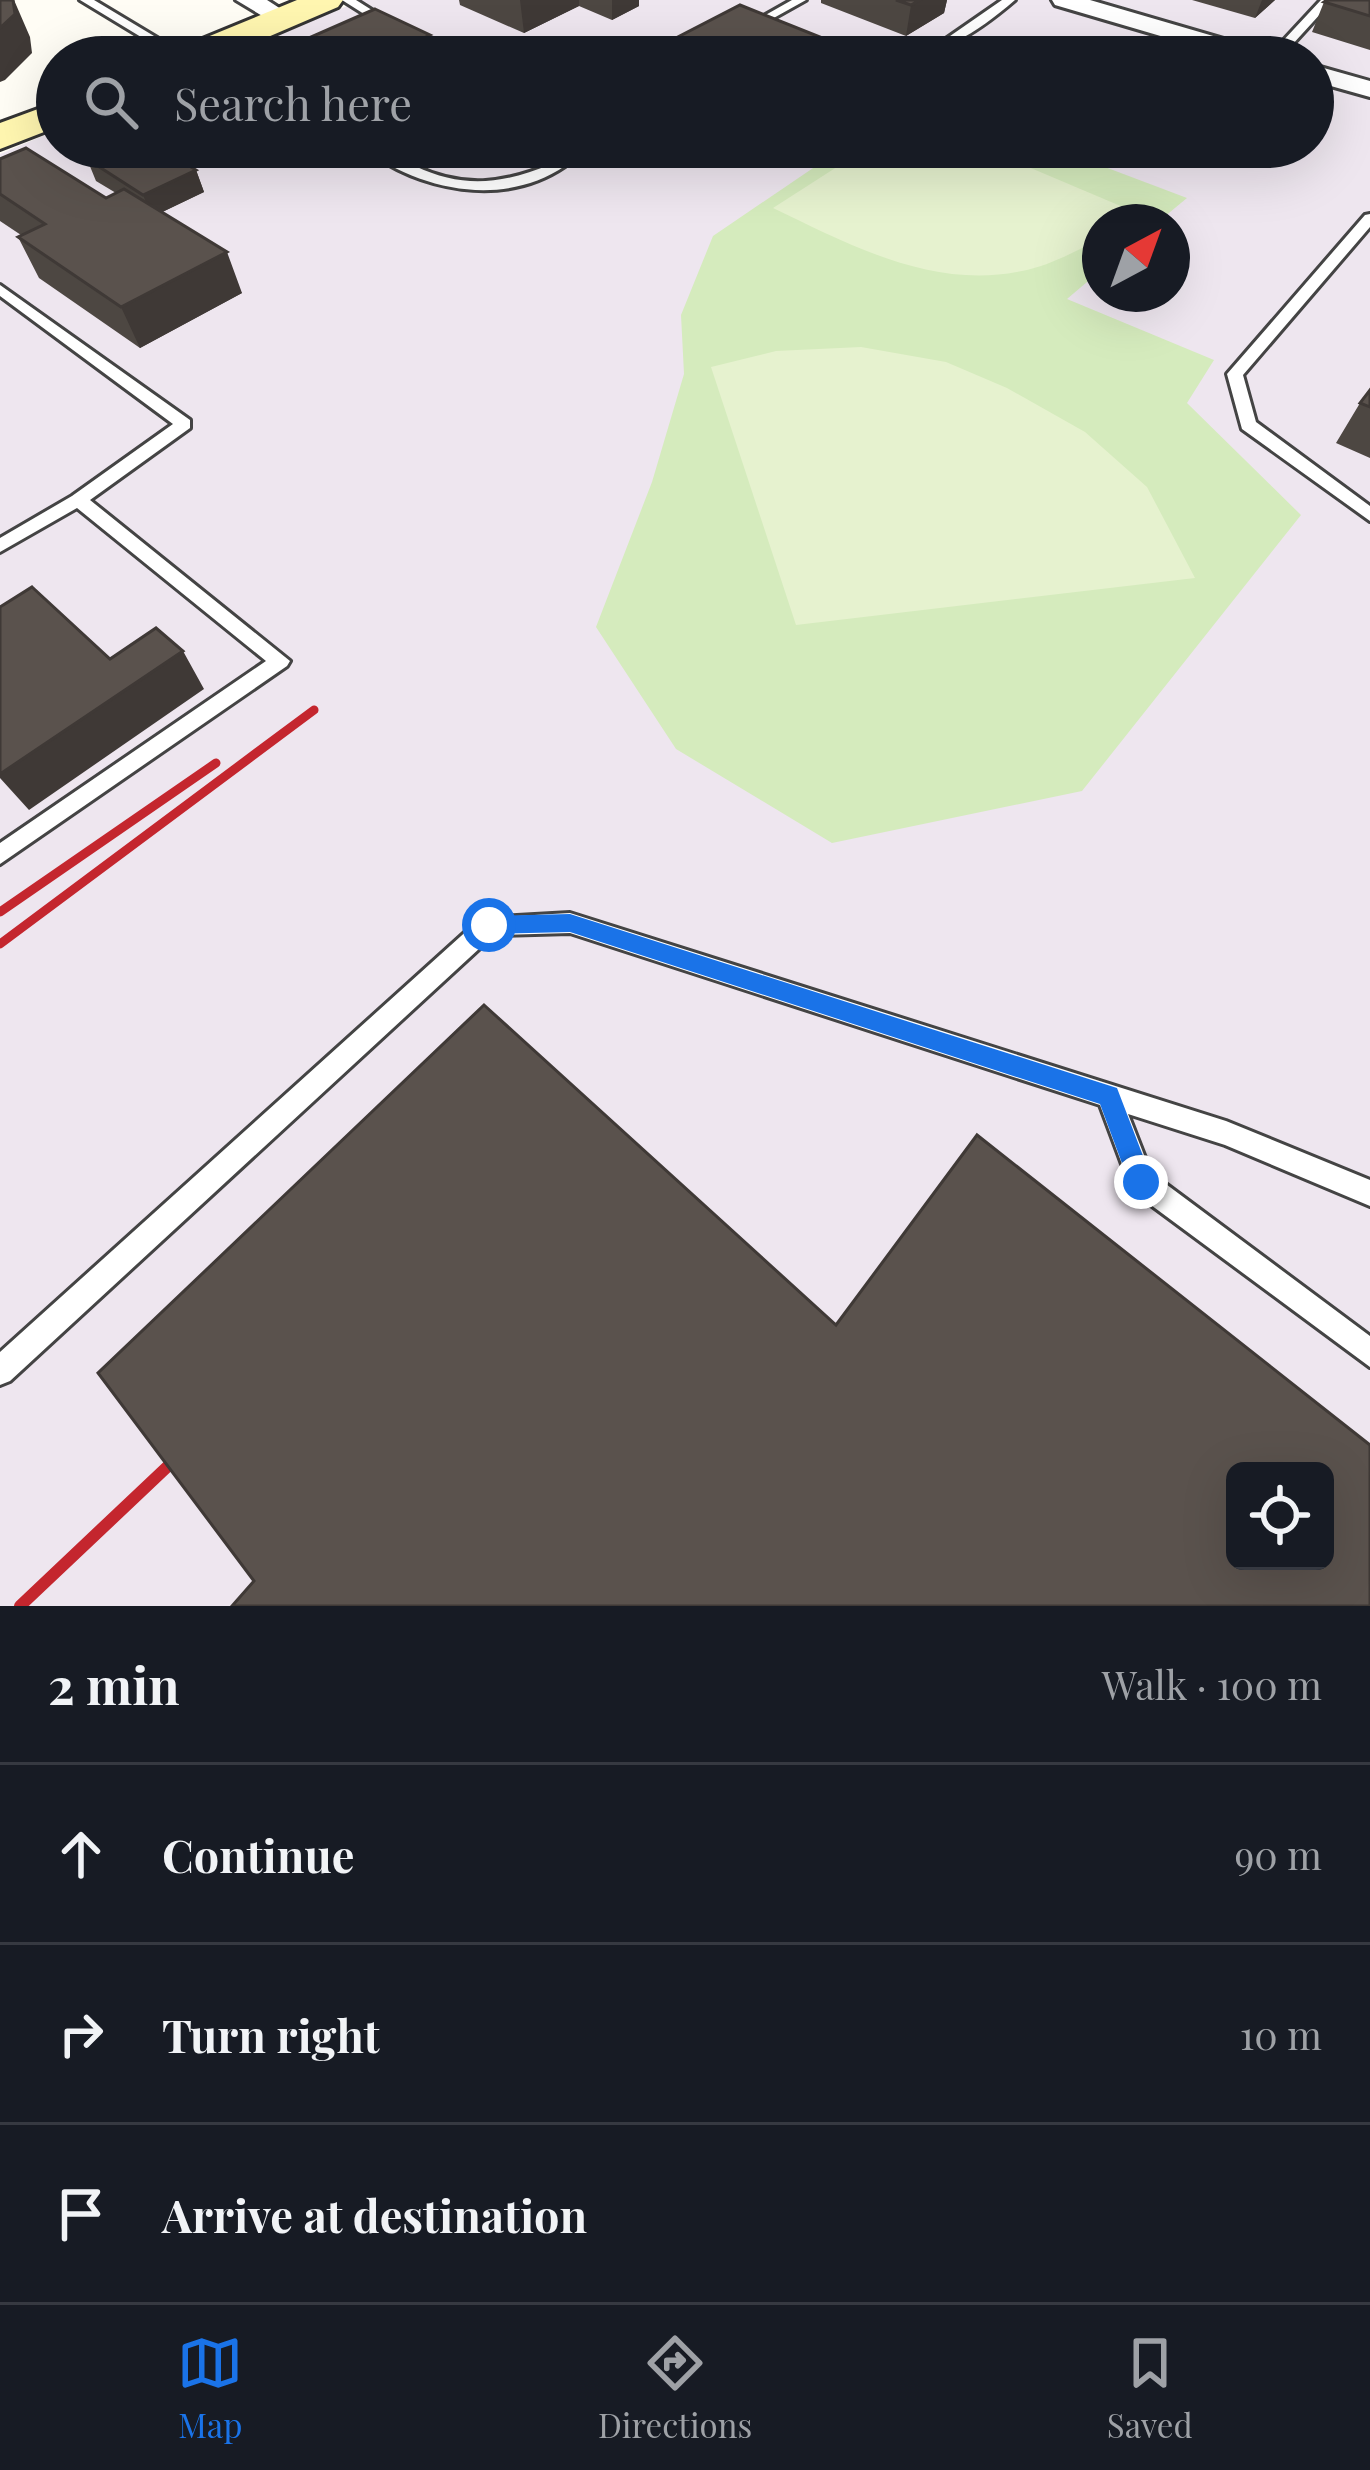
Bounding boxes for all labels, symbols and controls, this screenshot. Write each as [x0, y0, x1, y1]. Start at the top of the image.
search box [36, 36, 1334, 168]
icon: search [78, 69, 144, 135]
text: Search here [174, 72, 412, 132]
north arrow [1082, 204, 1190, 312]
route start [462, 898, 516, 952]
route end [1114, 1155, 1168, 1209]
map controls [1226, 1462, 1334, 1570]
button: locate [1226, 1462, 1334, 1570]
text: 2 min [48, 1650, 180, 1718]
text: Walk · 100 m [1102, 1658, 1322, 1710]
icon: ahead [48, 1821, 114, 1887]
text: Continue [162, 1824, 354, 1884]
text: 90 m [1234, 1828, 1322, 1880]
icon: right [48, 2001, 114, 2067]
text: Turn right [162, 2004, 380, 2064]
text: 10 m [1240, 2008, 1322, 2060]
icon: arrive [48, 2181, 114, 2247]
text: Arrive at destination [162, 2184, 587, 2244]
tab: Map [177, 2330, 243, 2446]
tab: Directions [598, 2330, 752, 2446]
tab: Saved [1107, 2330, 1193, 2446]

